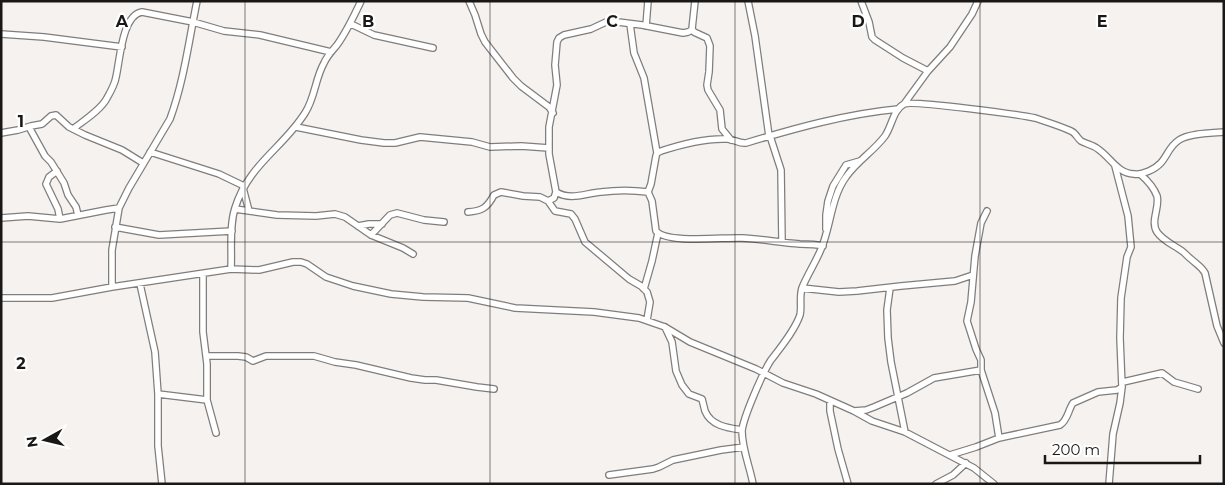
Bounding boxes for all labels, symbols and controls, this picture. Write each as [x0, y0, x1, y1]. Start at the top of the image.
text: A [115, 12, 129, 31]
text: B [362, 12, 374, 31]
text: C [606, 12, 618, 31]
text: D [851, 12, 865, 31]
text: E [1097, 12, 1107, 31]
text: 1 [18, 112, 24, 131]
text: 2 [16, 354, 26, 373]
north arrow [20, 415, 70, 465]
scale bar [1045, 432, 1200, 464]
text: N [22, 435, 42, 449]
text: 200 m [1052, 440, 1100, 459]

